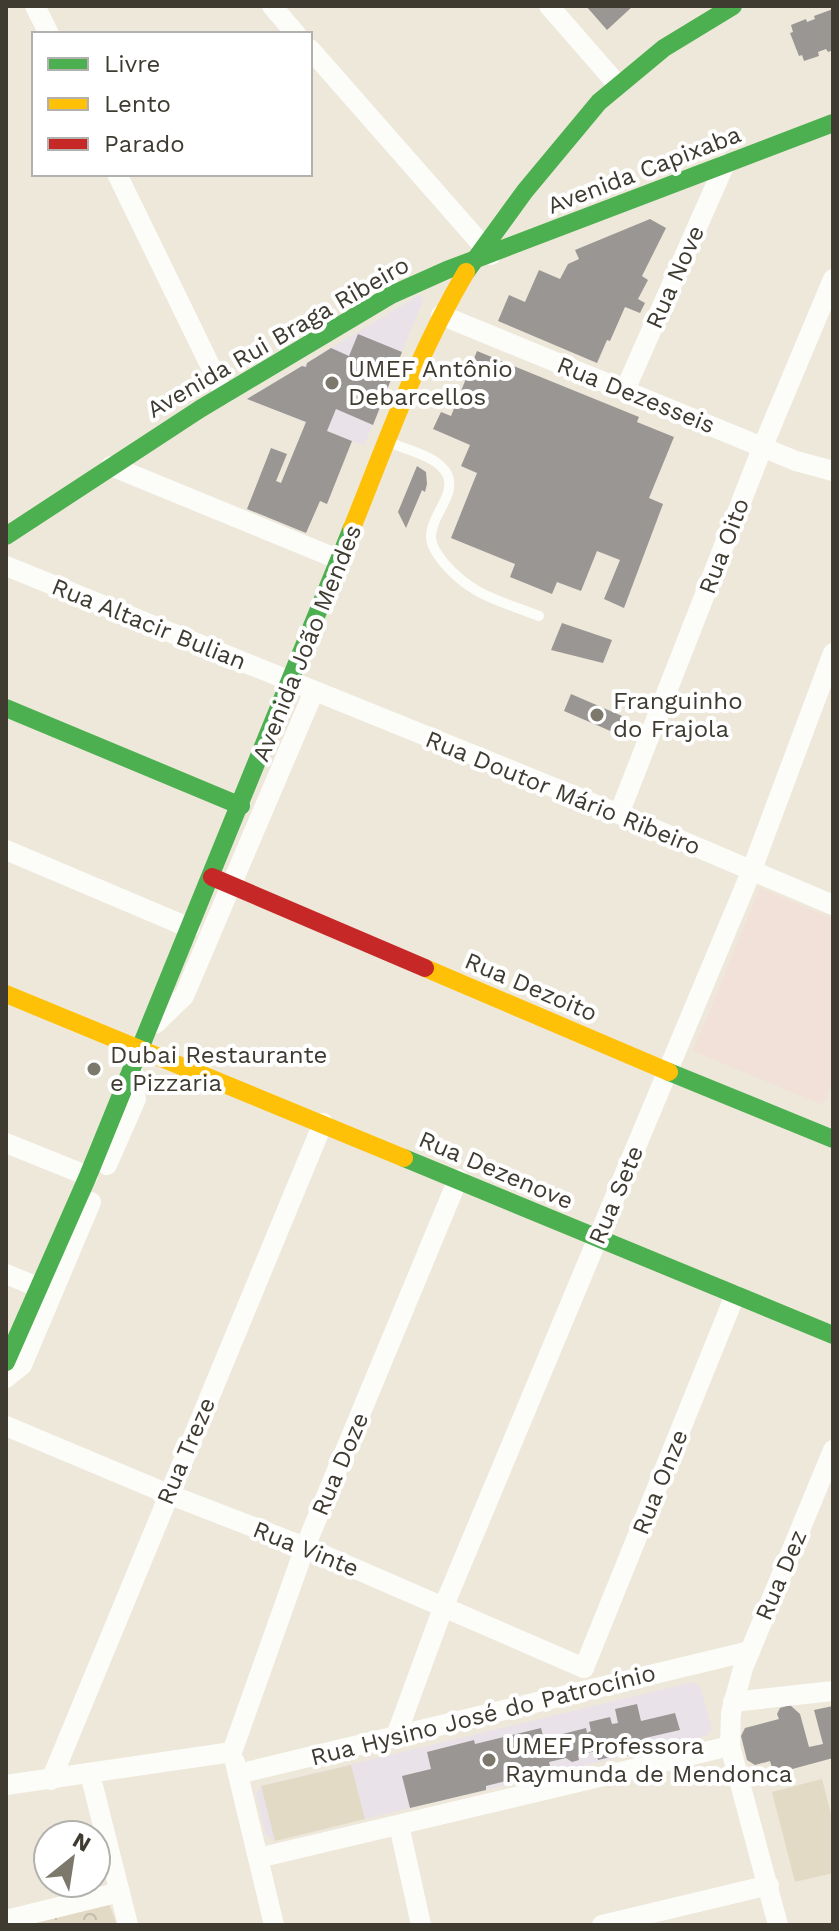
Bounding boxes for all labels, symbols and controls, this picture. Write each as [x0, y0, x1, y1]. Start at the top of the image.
legend [32, 32, 312, 176]
text: Livre [104, 50, 160, 78]
text: Lento [104, 90, 171, 118]
street label: Avenida Capixaba [543, 120, 745, 220]
text: Parado [104, 130, 185, 158]
street label: Rua Nove [640, 221, 710, 333]
street label: Avenida Rui Braga Ribeiro [142, 250, 414, 424]
street label: Rua Dezesseis [553, 351, 719, 439]
place label: UMEF Antônio Debarcellos [348, 355, 513, 411]
marker: UMEF Antônio Debarcellos [323, 374, 341, 392]
street label: Rua Oito [693, 494, 755, 598]
street label: Avenida João Mendes [247, 521, 367, 765]
street label: Rua Altacir Bulian [48, 572, 250, 676]
place label: Franguinho do Frajola [613, 687, 743, 743]
marker: Franguinho do Frajola [588, 706, 606, 724]
street label: Rua Doutor Mário Ribeiro [421, 725, 705, 861]
street label: Rua Dezoito [461, 947, 601, 1027]
place label: Dubai Restaurante e Pizzaria [110, 1041, 327, 1097]
marker: Dubai Restaurante e Pizzaria [85, 1060, 103, 1078]
street label: Rua Dezenove [415, 1125, 577, 1215]
street label: Rua Sete [583, 1141, 649, 1249]
street label: Rua Treze [151, 1393, 221, 1509]
street label: Rua Doze [306, 1408, 374, 1520]
street label: Rua Onze [626, 1425, 694, 1539]
street label: Rua Vinte [249, 1515, 363, 1583]
street label: Rua Dez [749, 1525, 813, 1625]
street label: Rua Hysino José do Patrocínio [308, 1659, 658, 1771]
place label: UMEF Professora Raymunda de Mendonca [505, 1732, 792, 1788]
marker: UMEF Professora Raymunda de Mendonca [480, 1751, 498, 1769]
north arrow [32, 1819, 112, 1899]
text: N [68, 1827, 95, 1857]

